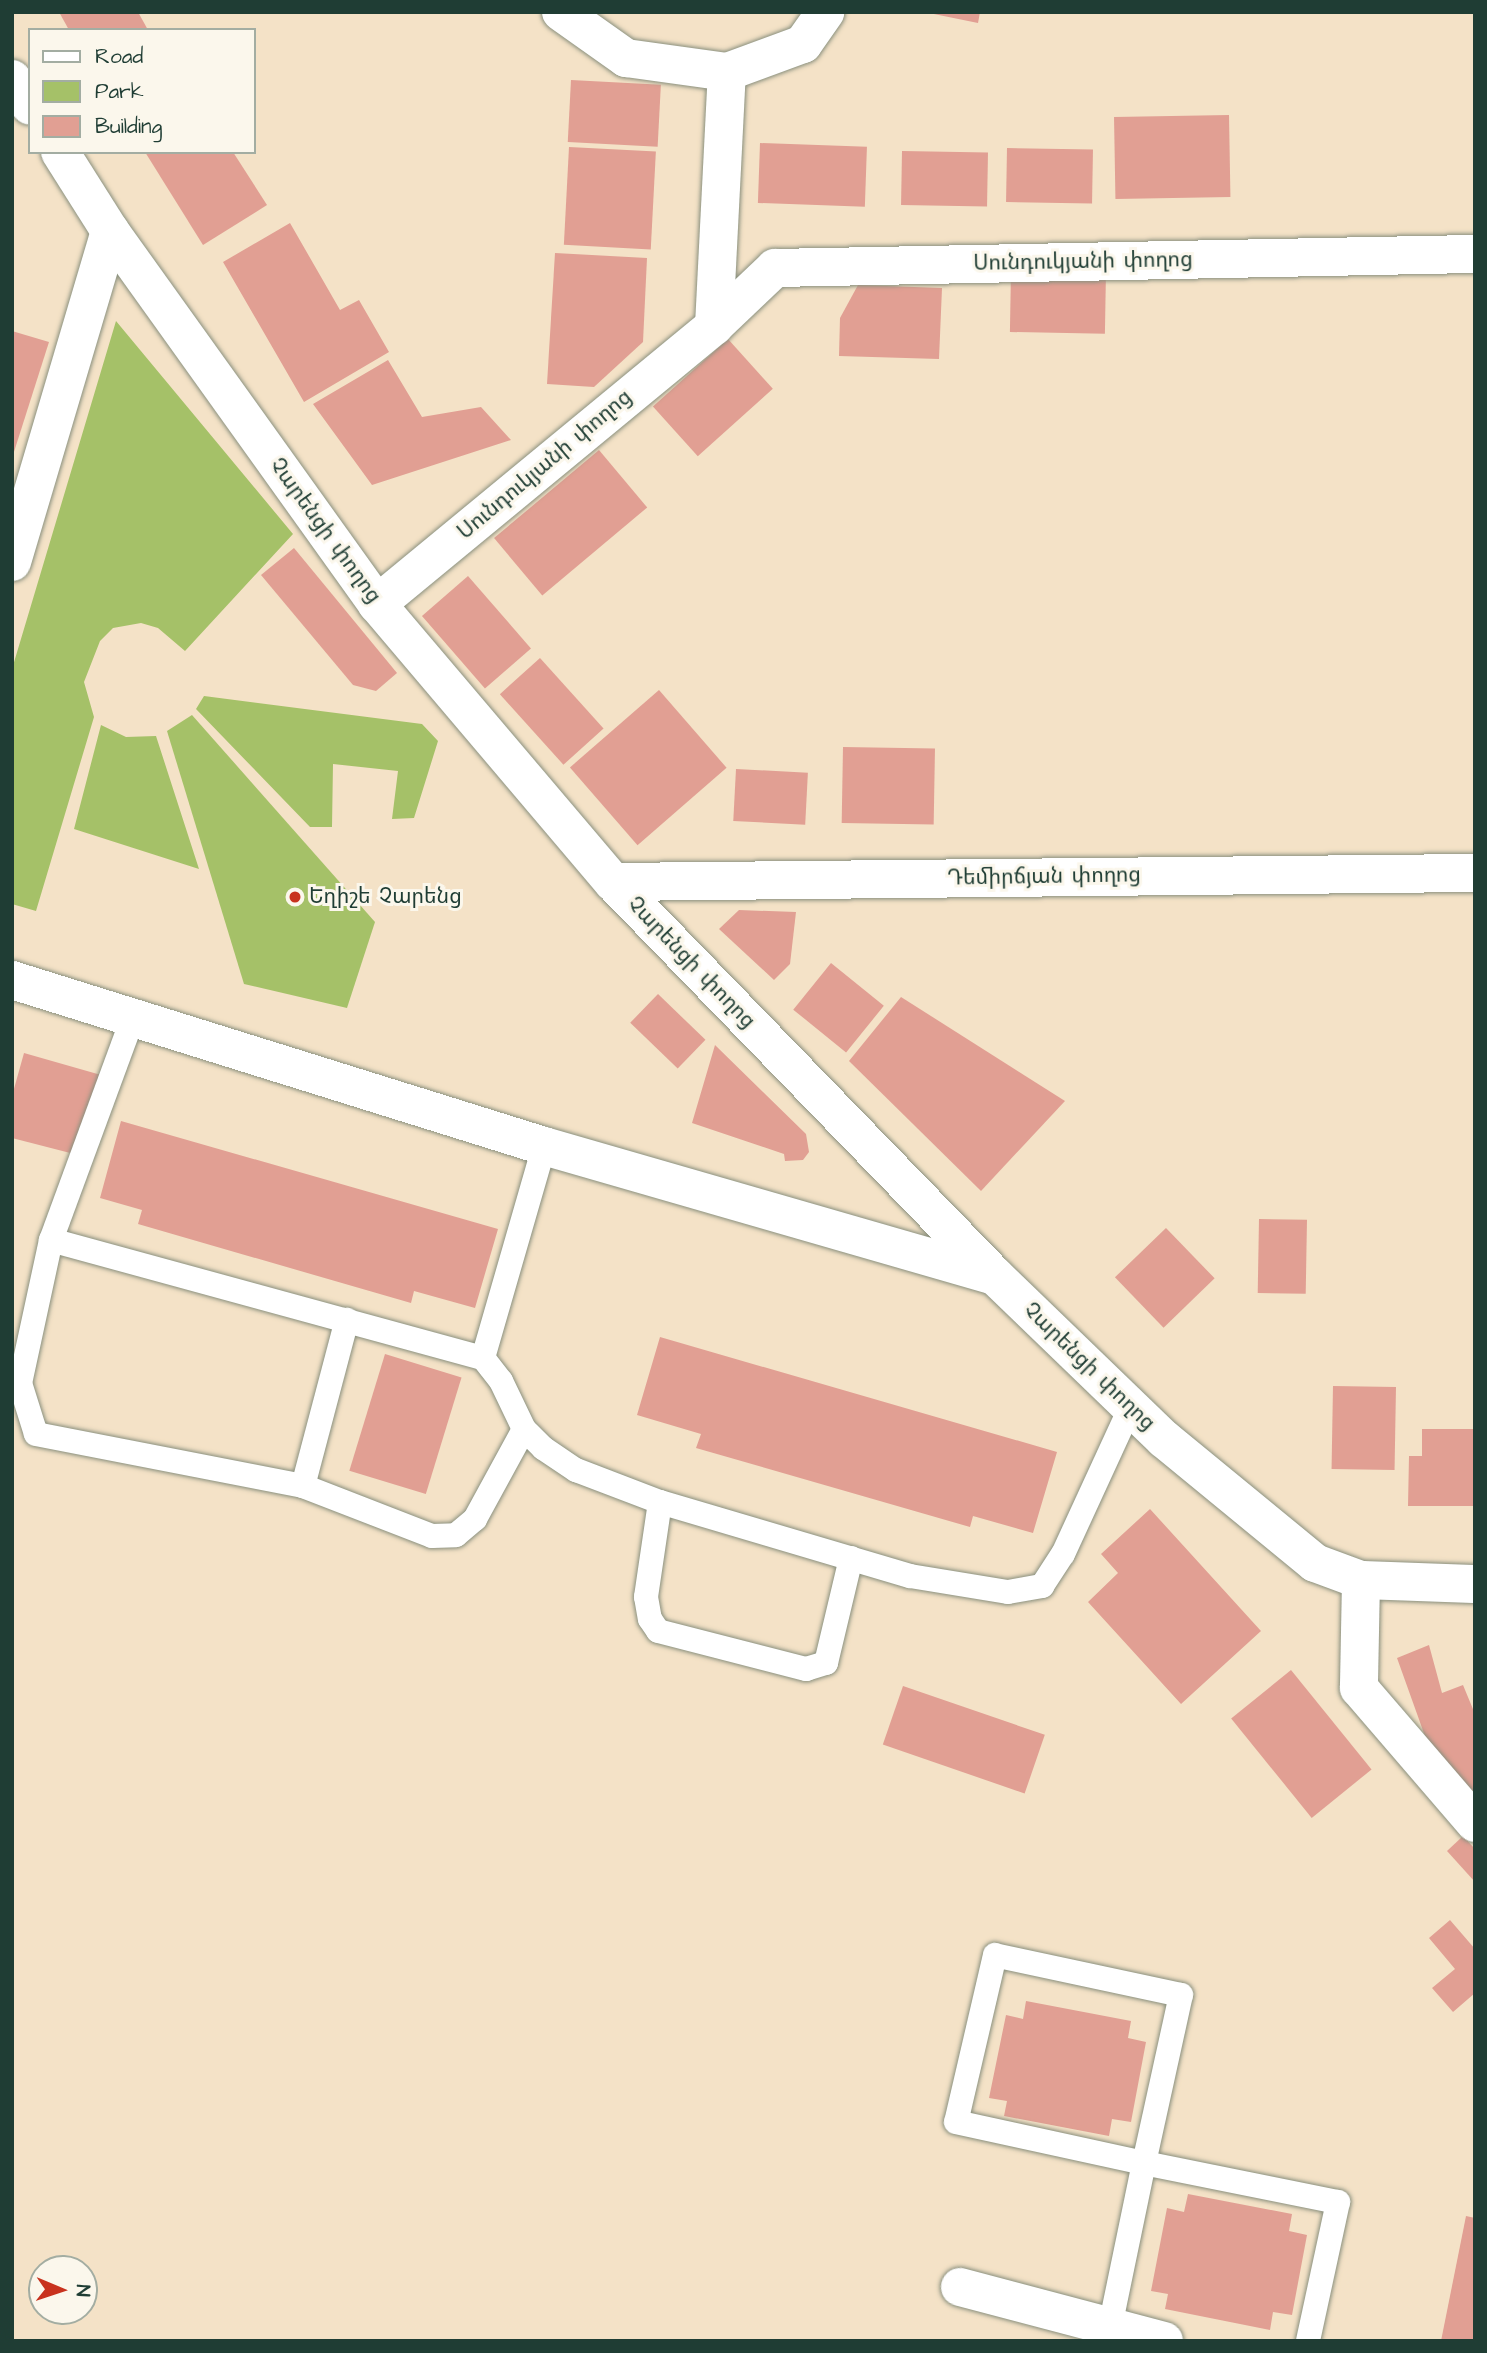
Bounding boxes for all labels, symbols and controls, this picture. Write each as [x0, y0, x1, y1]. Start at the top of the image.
legend [28, 28, 256, 154]
text: Road [95, 42, 143, 71]
text: Park [95, 77, 144, 106]
text: Building [95, 112, 162, 141]
street label: Սունդուկյանի փողոց [973, 247, 1193, 277]
street label: Սունդուկյանի փողոց [453, 385, 637, 545]
street label: Չարենցի փողոց [264, 454, 386, 608]
street label: Դեմիրճյան փողոց [947, 863, 1141, 891]
place label: Եղիշե Չարենց [309, 884, 462, 910]
marker: Եղիշե Չարենց [287, 889, 303, 905]
street label: Չարենցի փողոց [622, 892, 760, 1034]
street label: Չարենցի փողոց [1018, 1298, 1160, 1436]
north arrow [28, 2255, 98, 2325]
text: N [69, 2284, 96, 2297]

